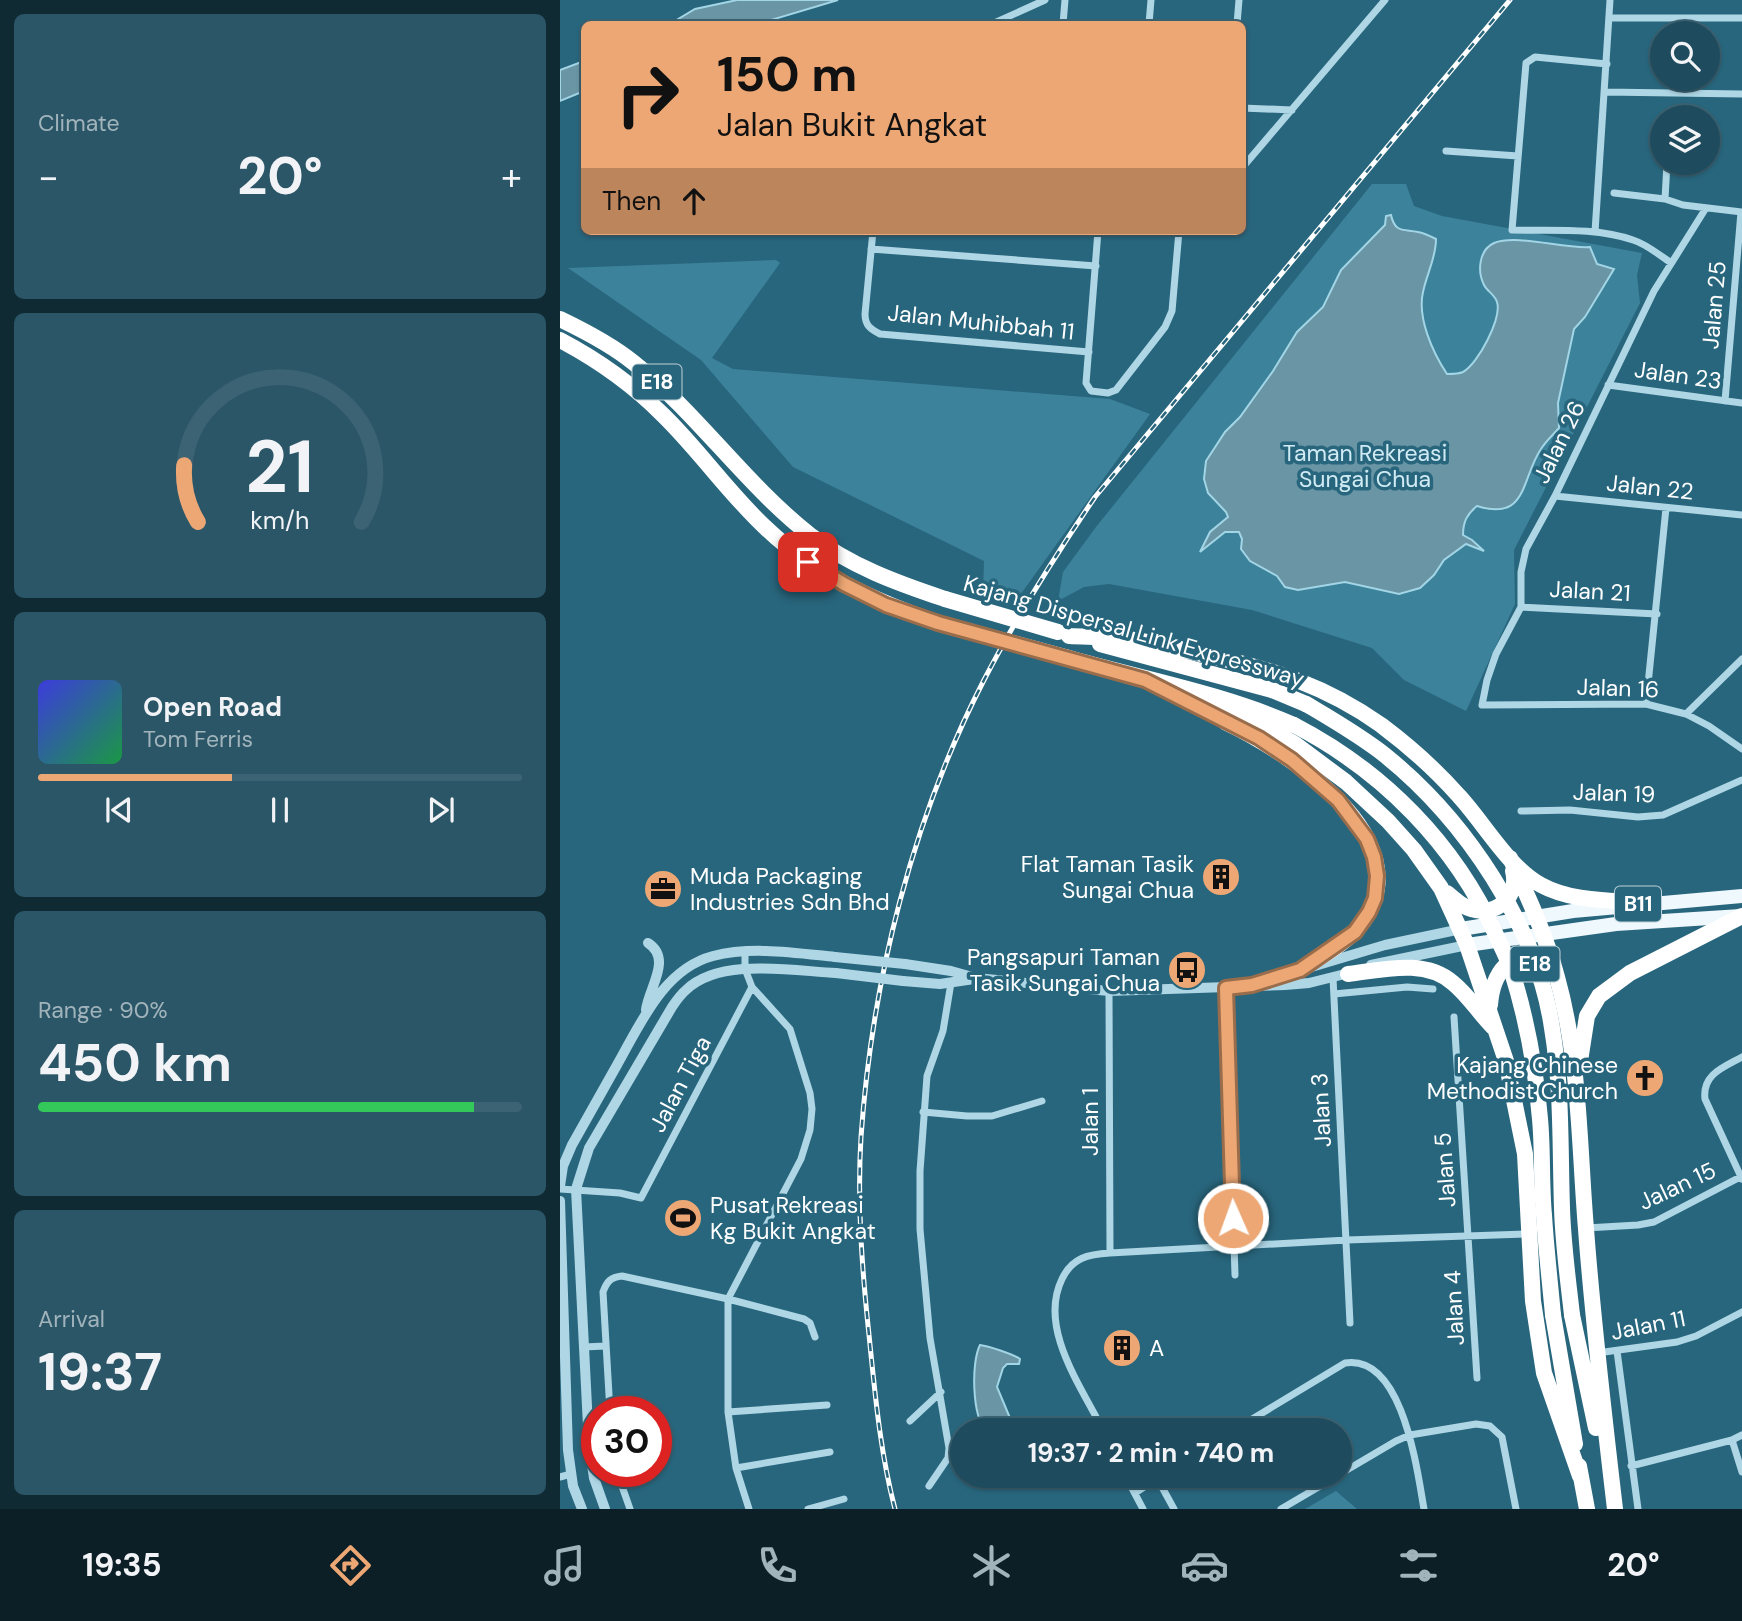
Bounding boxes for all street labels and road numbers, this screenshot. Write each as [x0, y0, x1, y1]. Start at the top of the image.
street label: Jalan 25 [1695, 260, 1733, 350]
street label: Jalan Muhibbah 11 [886, 297, 1076, 347]
street label: Jalan 23 [1632, 354, 1724, 396]
road number: E18 [632, 364, 682, 400]
street label: Jalan 26 [1526, 396, 1592, 488]
street label: Jalan 22 [1605, 468, 1695, 506]
street label: Kajang Dispersal Link Expressway [960, 568, 1308, 694]
street label: Jalan 21 [1549, 574, 1631, 608]
street label: Jalan 16 [1576, 672, 1660, 704]
street label: Jalan 19 [1572, 777, 1656, 809]
road number: B11 [1615, 886, 1661, 922]
road number: E18 [1510, 946, 1560, 982]
street label: Jalan Tiga [642, 1031, 718, 1137]
street label: Jalan 3 [1304, 1072, 1338, 1148]
street label: Jalan 1 [1075, 1088, 1105, 1156]
street label: Jalan 5 [1427, 1132, 1463, 1208]
street label: Jalan 15 [1633, 1155, 1721, 1217]
street label: Jalan 4 [1437, 1270, 1471, 1346]
street label: Jalan 11 [1608, 1303, 1688, 1347]

